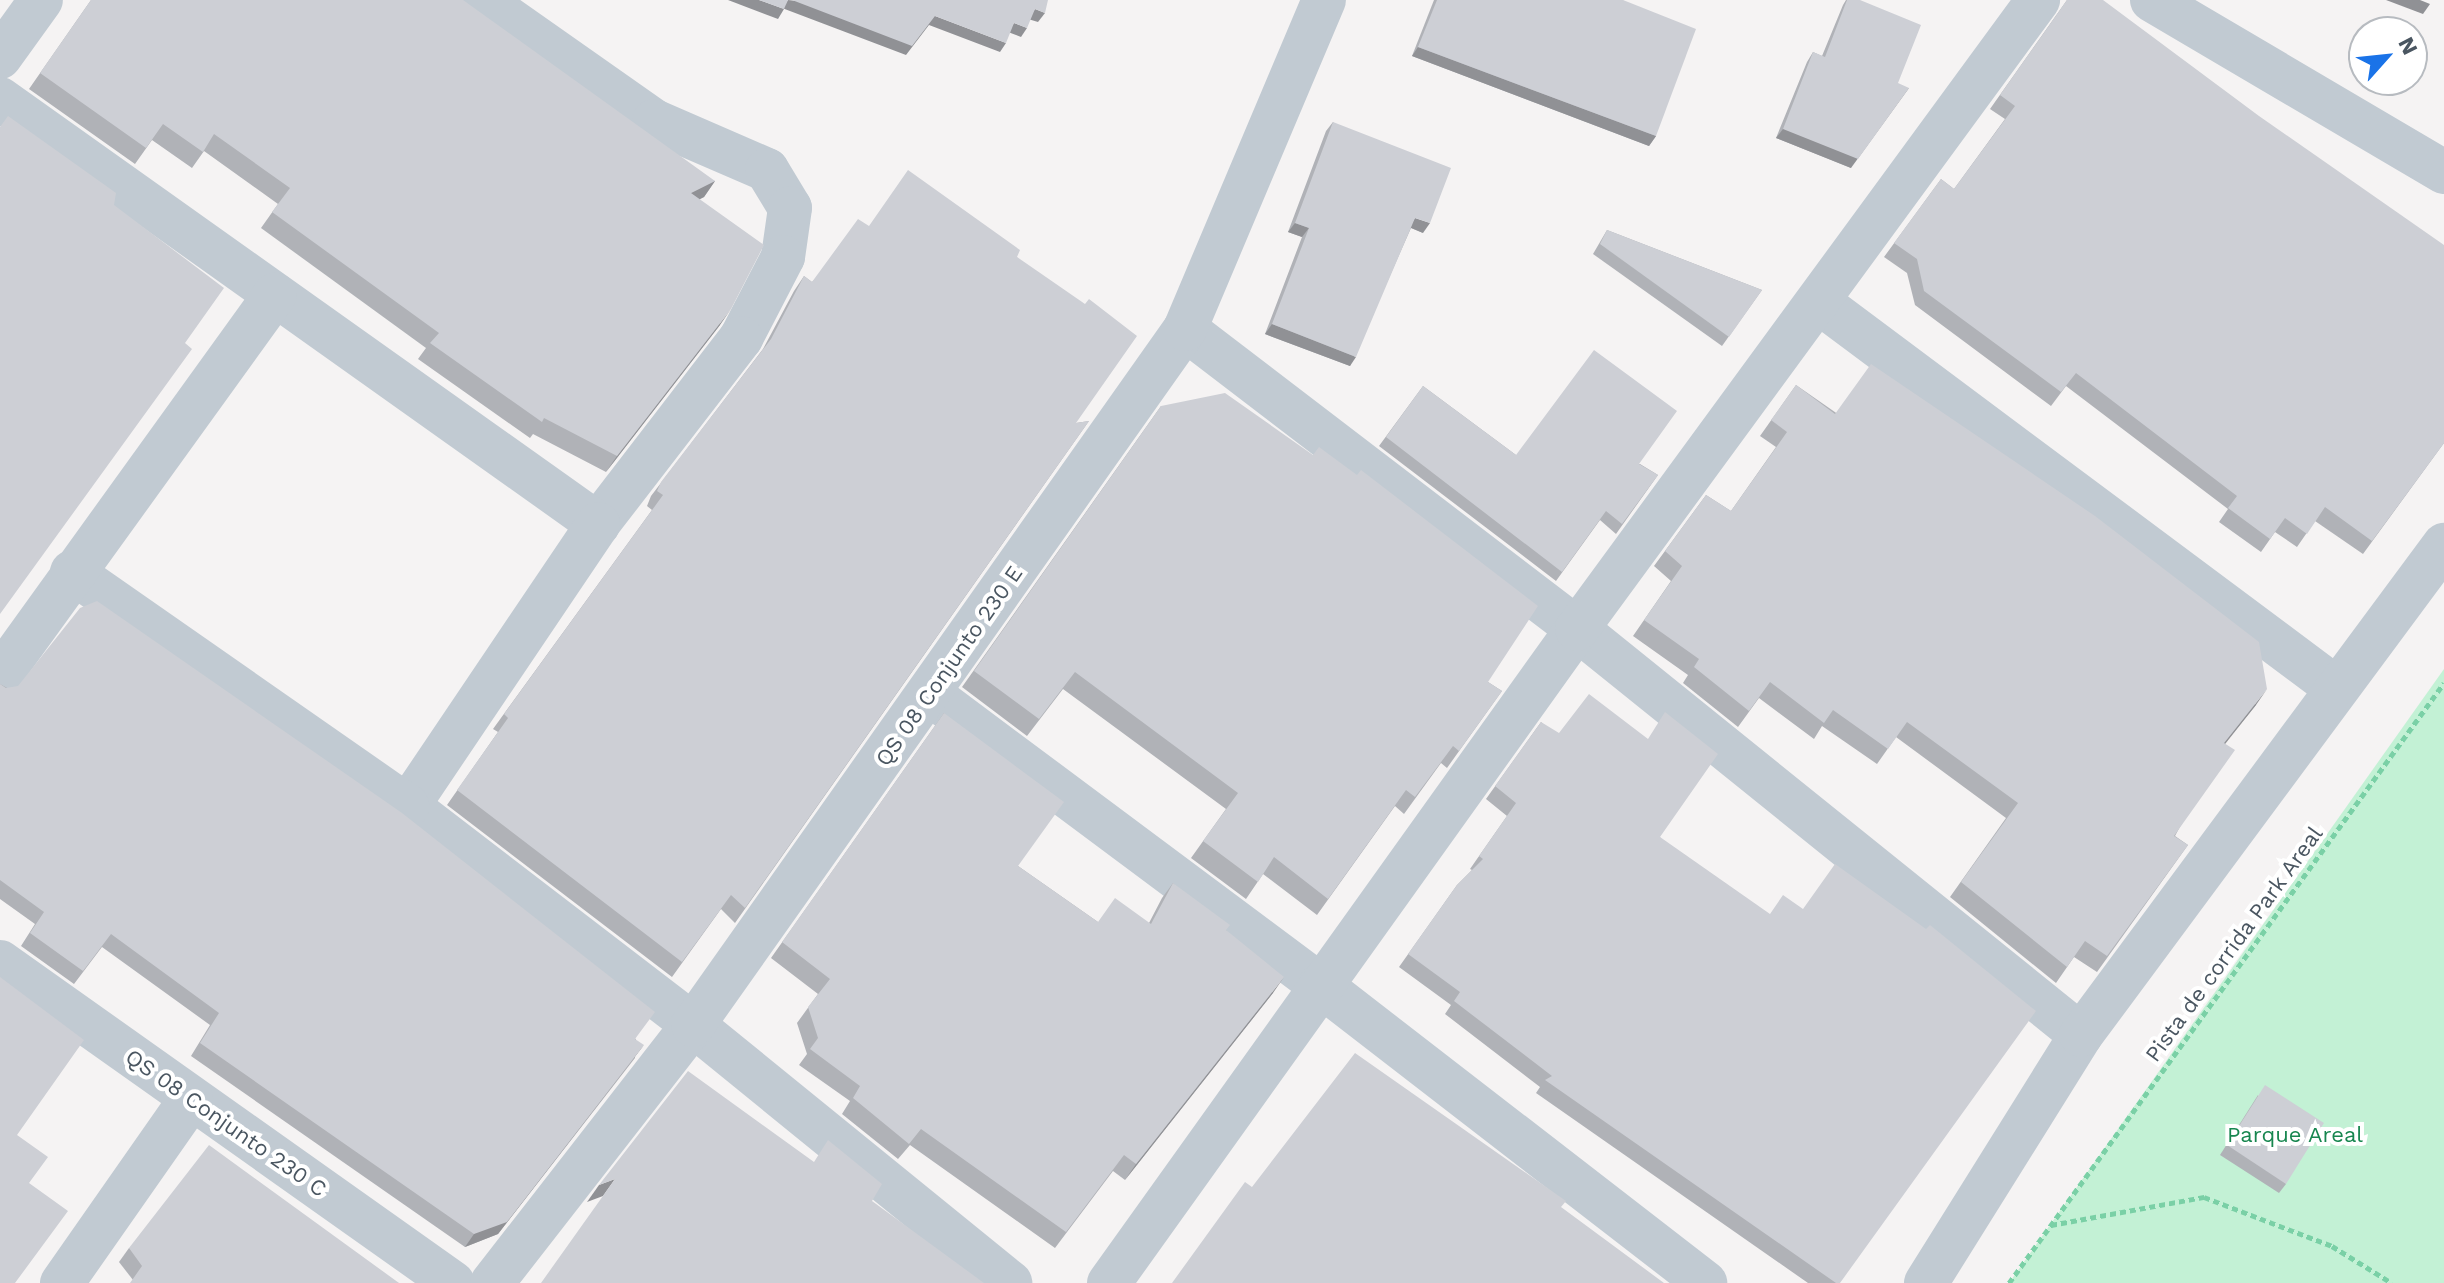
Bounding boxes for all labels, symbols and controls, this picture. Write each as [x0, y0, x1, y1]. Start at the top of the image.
north arrow [2348, 16, 2428, 96]
text: N [2393, 33, 2423, 59]
street label: QS 08 Conjunto 230 E [870, 561, 1028, 771]
street label: Pista de corrida Park Areal [2139, 820, 2329, 1068]
street label: QS 08 Conjunto 230 C [120, 1044, 332, 1202]
park label: Parque Areal [2226, 1122, 2364, 1148]

